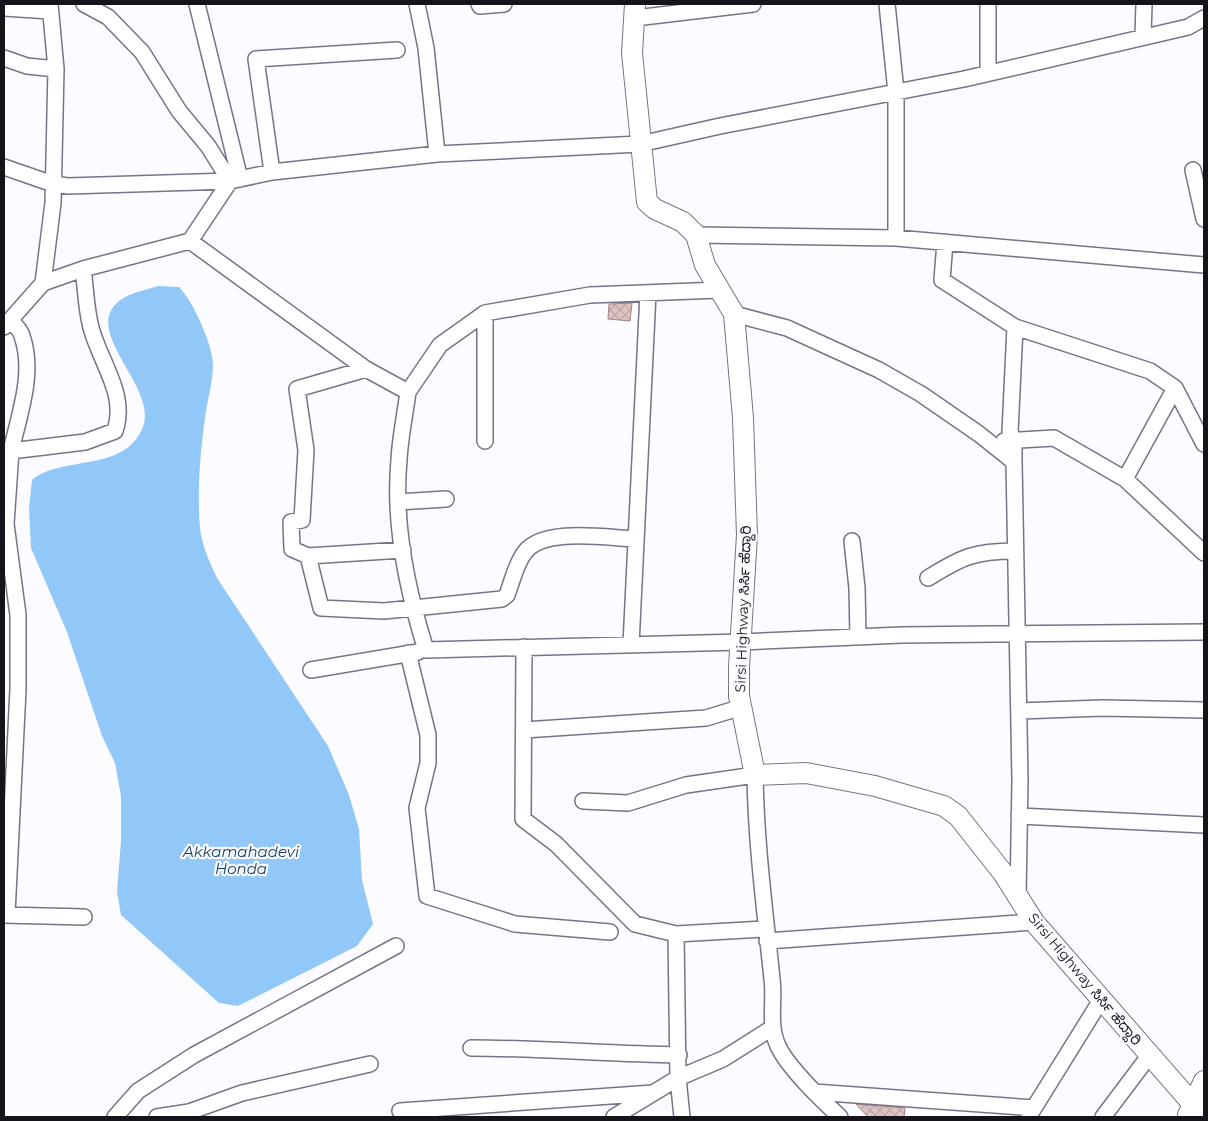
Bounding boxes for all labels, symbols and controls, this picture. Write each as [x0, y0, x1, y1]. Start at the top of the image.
street label: Sirsi Highway ಸಿರ್ಸಿ ಹೆದ್ದಾರಿ [731, 525, 757, 693]
water label: Akkamahadevi Honda [182, 842, 300, 878]
street label: Sirsi Highway ಸಿರ್ಸಿ ಹೆದ್ದಾರಿ [1023, 909, 1146, 1050]

